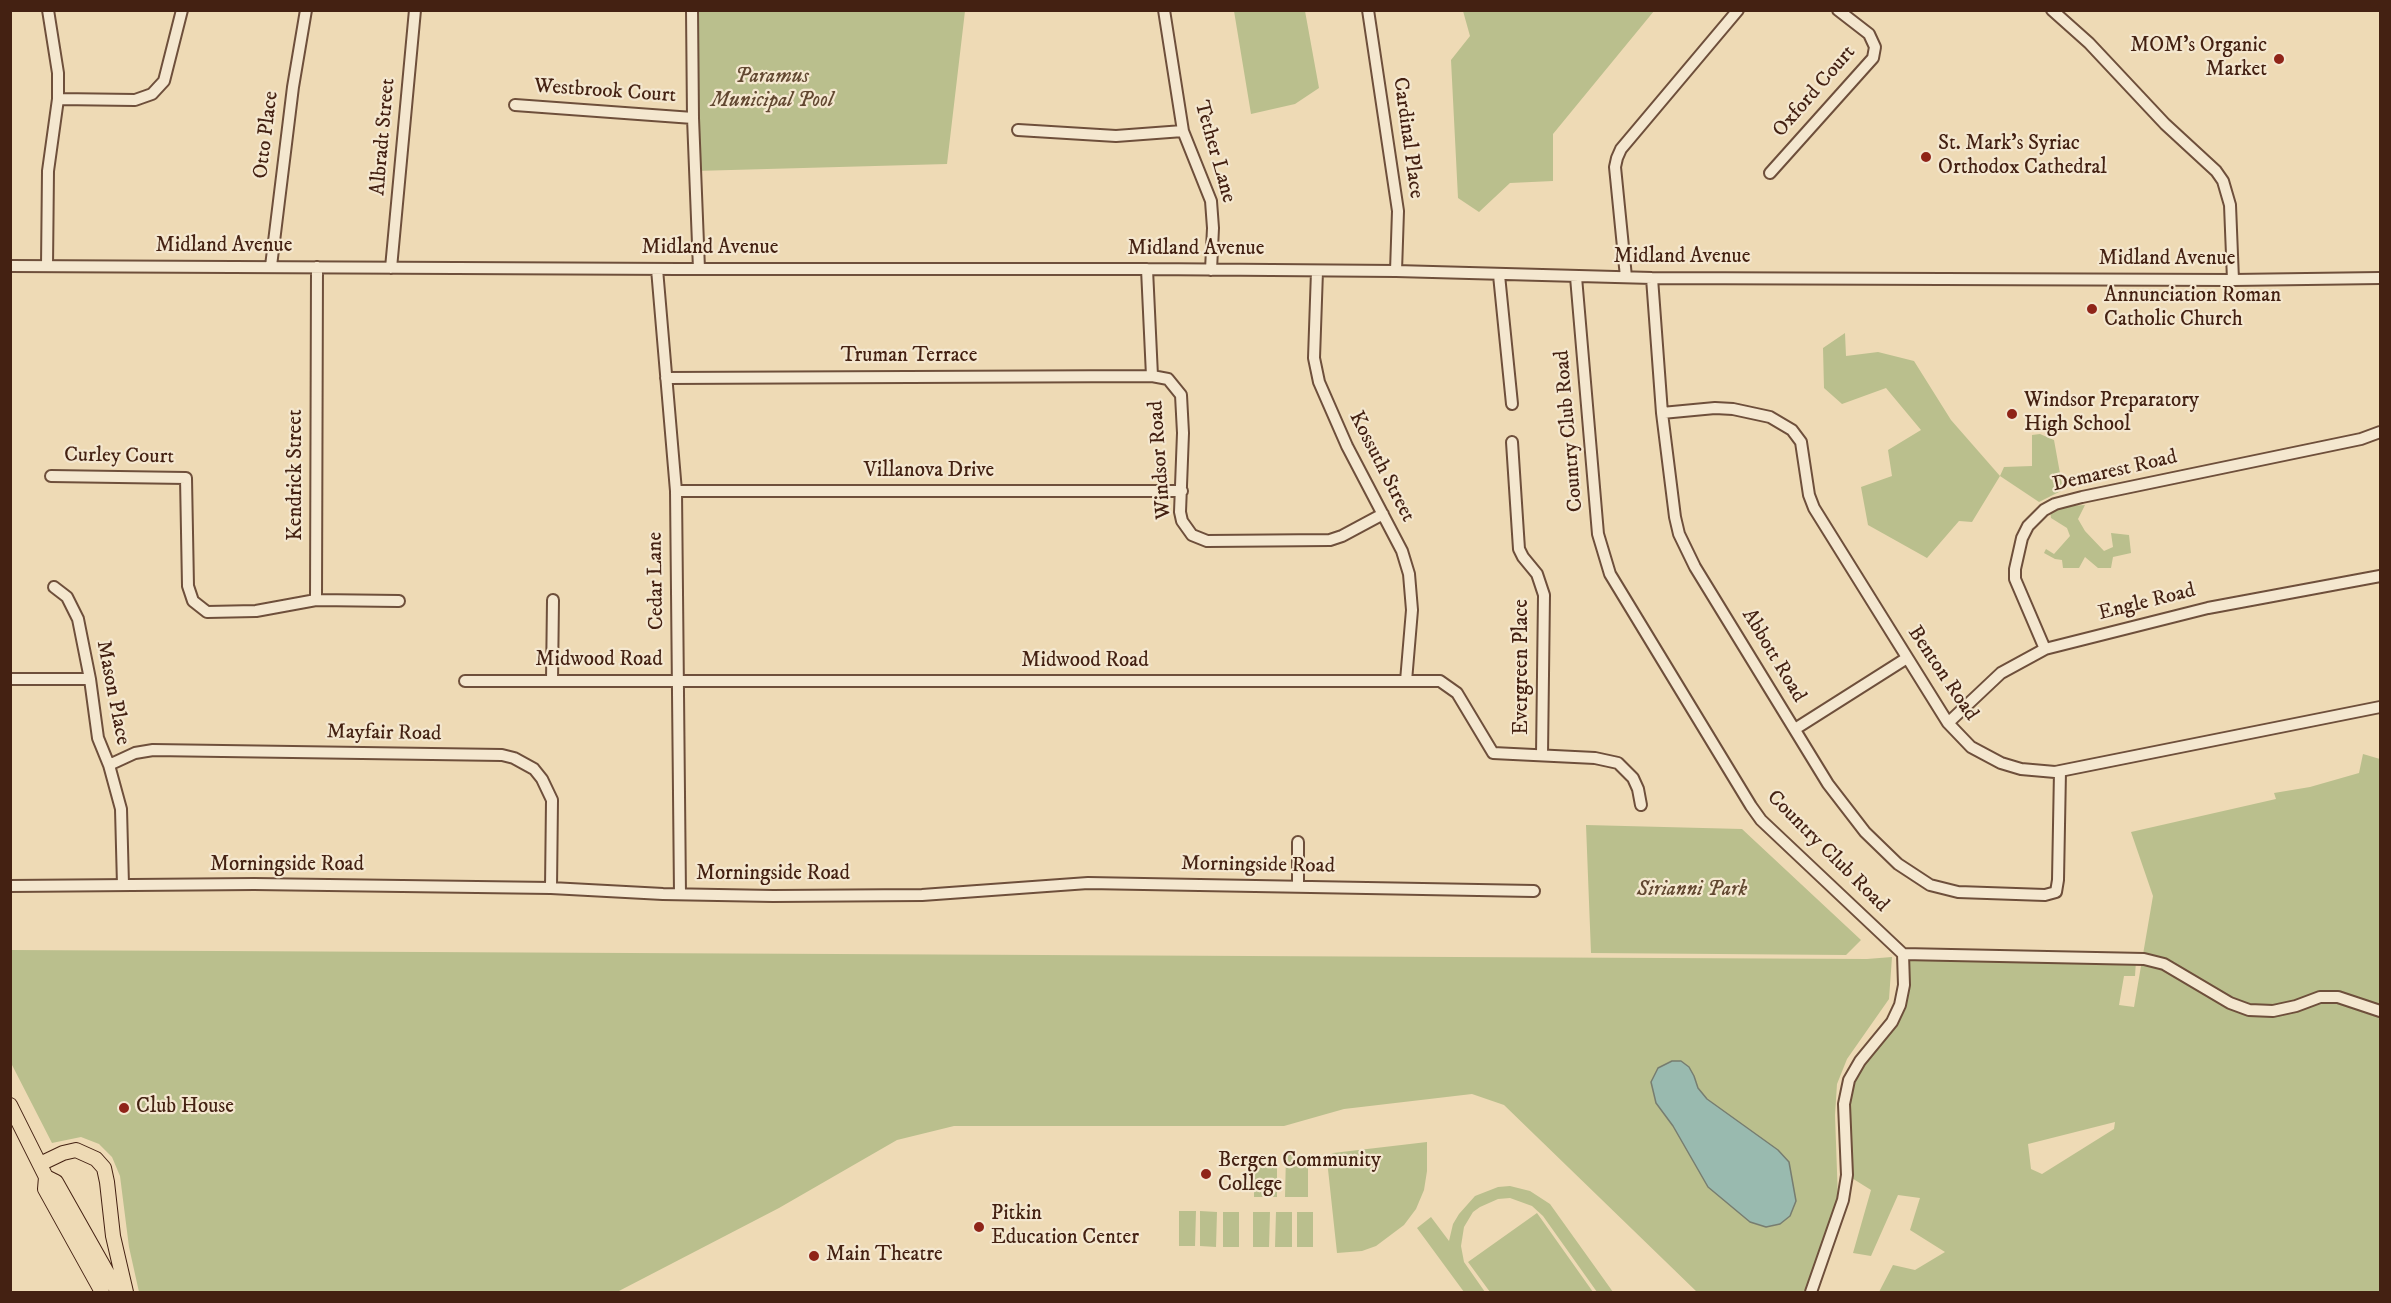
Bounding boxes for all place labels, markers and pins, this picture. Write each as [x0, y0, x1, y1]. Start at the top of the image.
place label: MOM's Organic Market [2130, 34, 2267, 84]
marker: MOM's Organic Market [2272, 52, 2286, 66]
place label: St. Mark's Syriac Orthodox Cathedral [1938, 132, 2107, 182]
marker: St. Mark's Syriac Orthodox Cathedral [1919, 150, 1933, 164]
place label: Annunciation Roman Catholic Church [2104, 284, 2281, 334]
marker: Annunciation Roman Catholic Church [2085, 302, 2099, 316]
place label: Windsor Preparatory High School [2024, 389, 2199, 439]
marker: Windsor Preparatory High School [2005, 407, 2019, 421]
place label: Club House [136, 1095, 234, 1121]
marker: Club House [117, 1101, 131, 1115]
place label: Bergen Community College [1218, 1149, 1381, 1199]
marker: Bergen Community College [1199, 1167, 1213, 1181]
place label: Pitkin Education Center [991, 1202, 1139, 1252]
marker: Pitkin Education Center [972, 1220, 986, 1234]
place label: Main Theatre [826, 1243, 943, 1269]
marker: Main Theatre [807, 1249, 821, 1263]

